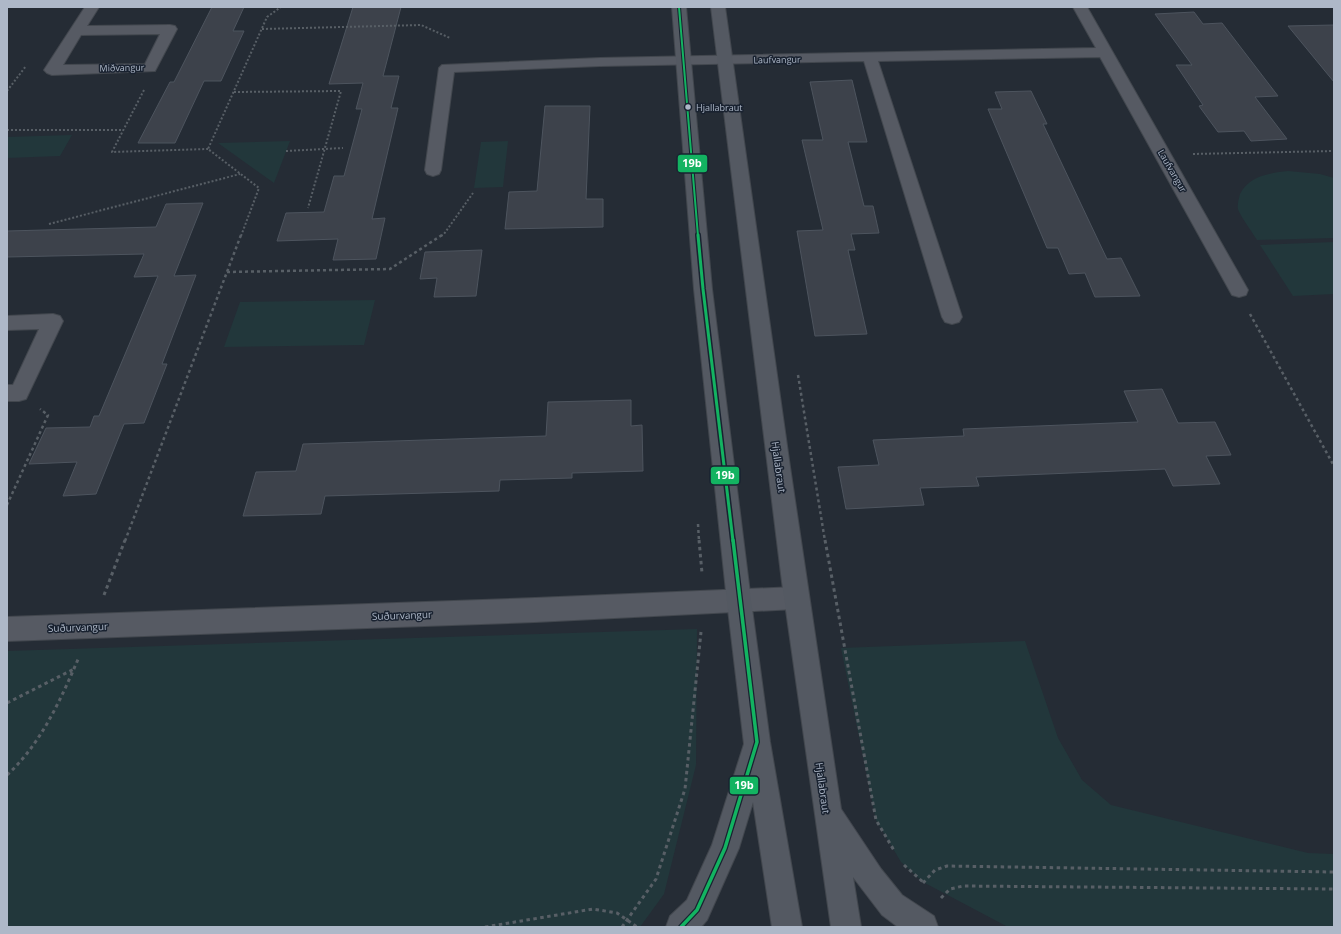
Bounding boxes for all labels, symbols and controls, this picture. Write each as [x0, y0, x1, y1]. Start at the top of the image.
street label: Laufvangur [753, 53, 801, 66]
street label: Miðvangur [99, 61, 145, 74]
place label: Hjallabraut [696, 101, 742, 114]
marker: Hjallabraut [683, 102, 693, 112]
street label: Laufvangur [1155, 147, 1190, 195]
line badge: 19b [677, 154, 708, 173]
text: 19b [682, 155, 702, 170]
street label: Hjallabraut [768, 441, 790, 494]
line badge: 19b [710, 466, 740, 485]
text: 19b [715, 467, 735, 482]
street label: Suðurvangur [372, 607, 432, 623]
street label: Suðurvangur [48, 619, 108, 635]
street label: Hjallabraut [812, 762, 834, 815]
line badge: 19b [729, 776, 759, 795]
text: 19b [734, 777, 754, 792]

